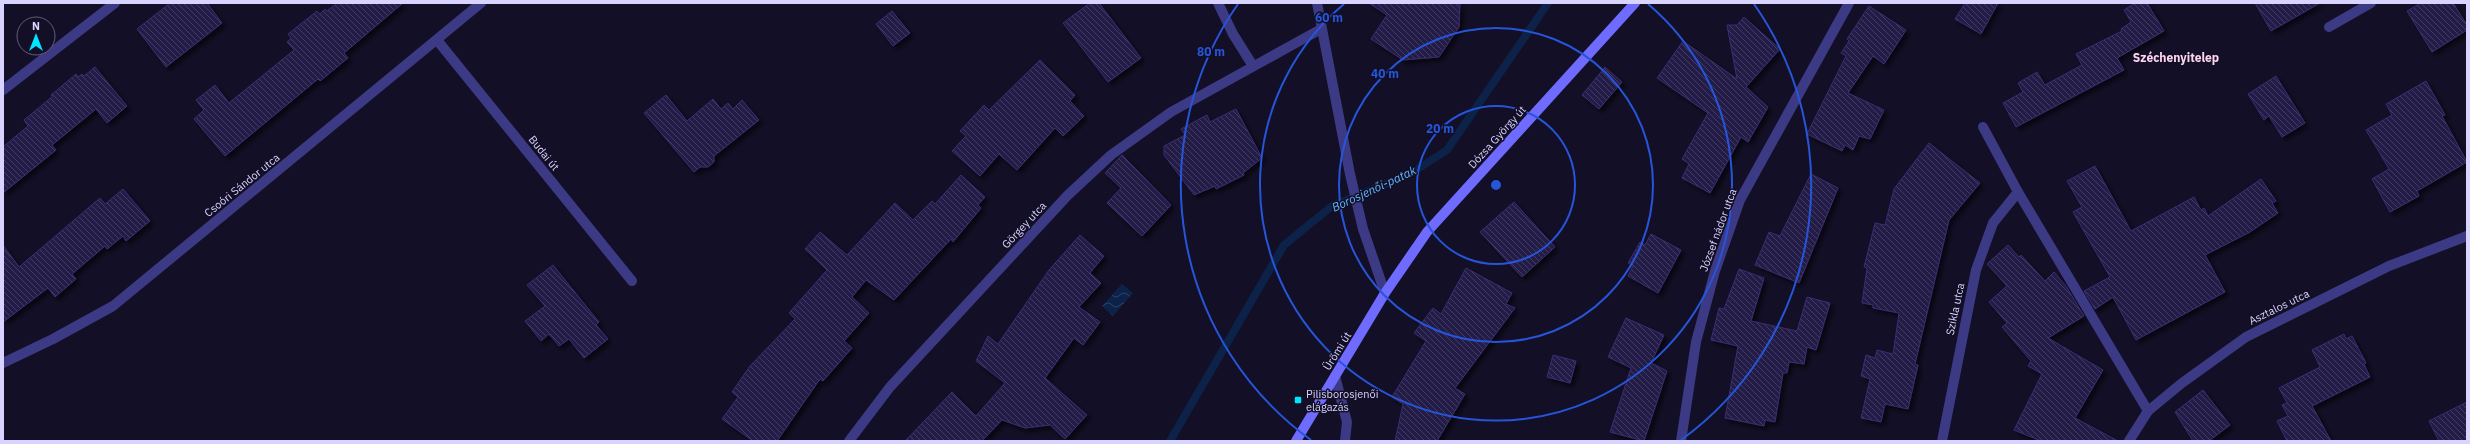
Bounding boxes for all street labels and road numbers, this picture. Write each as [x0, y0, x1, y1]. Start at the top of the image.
street label: Dózsa György út [1465, 103, 1529, 171]
street label: Budai út [526, 133, 562, 173]
street label: Csoóri Sándor utca [201, 150, 283, 220]
street label: József nádor utca [1697, 187, 1740, 273]
street label: Görgey utca [999, 199, 1049, 251]
street label: Szikla utca [1943, 282, 1967, 336]
street label: Asztalos utca [2246, 286, 2312, 328]
street label: Ürömi út [1320, 329, 1354, 373]

